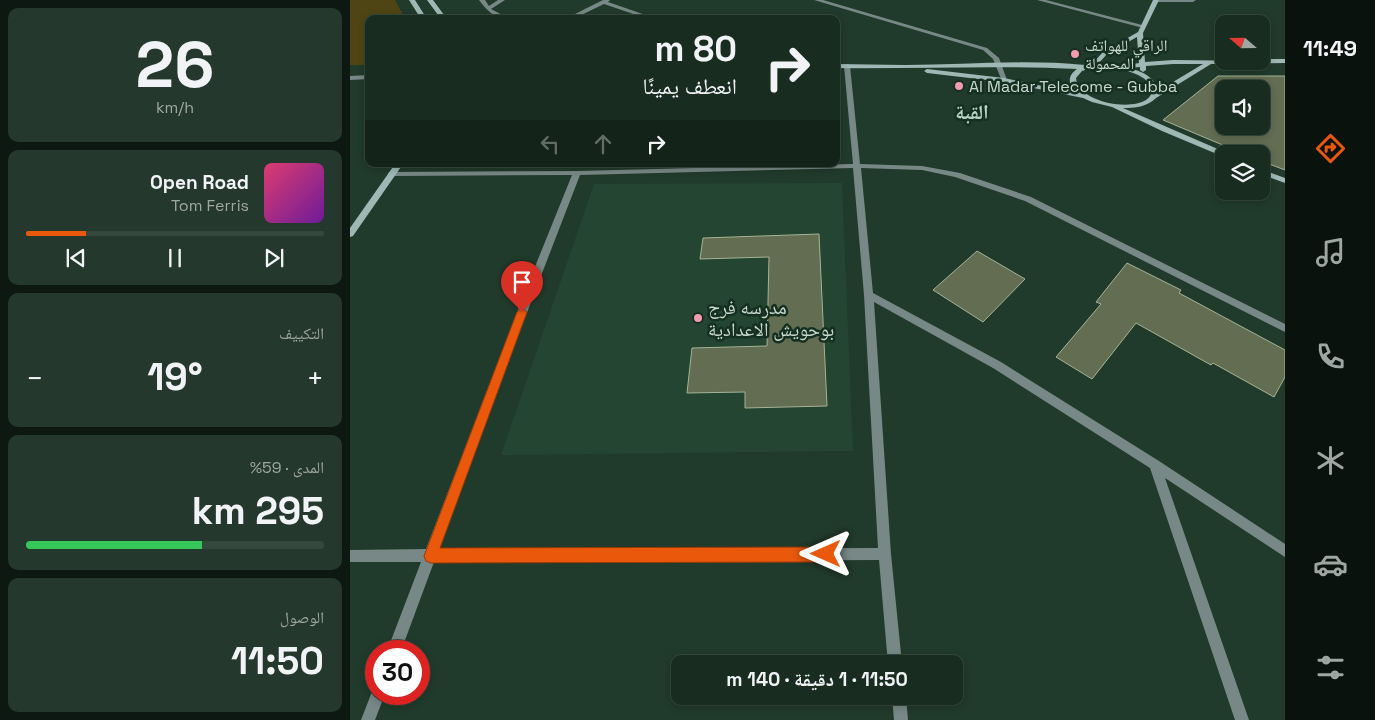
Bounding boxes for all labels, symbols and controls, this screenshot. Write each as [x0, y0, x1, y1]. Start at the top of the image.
north arrow [1215, 15, 1270, 70]
map controls [1215, 15, 1270, 200]
text: 26 [136, 23, 214, 106]
text: 80 m [655, 27, 737, 71]
text: 11:49 [1303, 34, 1357, 62]
icon: right [755, 35, 820, 100]
place label: الراقي للهواتف المحمولة [1085, 35, 1168, 74]
marker: الراقي للهواتف المحمولة [1069, 48, 1081, 60]
text: انعطف يمينًا [643, 72, 737, 100]
place label: Al Madar Telecome - Gubba [969, 76, 1177, 97]
marker: Al Madar Telecome - Gubba [953, 80, 965, 92]
button: sound [1215, 80, 1270, 135]
text: km/h [156, 97, 194, 118]
district label: القبة [955, 99, 989, 125]
icon: left [536, 130, 564, 158]
icon: ahead [589, 130, 617, 158]
icon: right [642, 130, 670, 158]
icon: directions [1313, 131, 1348, 166]
button: layers [1215, 145, 1270, 200]
text: Open Road [150, 170, 249, 195]
text: Tom Ferris [171, 195, 249, 216]
icon: music [1313, 235, 1348, 270]
icon: previous [62, 244, 90, 272]
icon: pause [161, 244, 189, 272]
icon: next [260, 244, 288, 272]
pin [501, 261, 543, 312]
icon: arrive [508, 268, 536, 296]
place label: مدرسه فرج بوحويش الاعدادية [708, 295, 834, 342]
marker: مدرسه فرج بوحويش الاعدادية [692, 312, 704, 324]
text: التكييف [279, 323, 324, 344]
icon: phone [1313, 339, 1348, 374]
text: 19° [147, 353, 203, 401]
text: − [26, 360, 43, 396]
text: + [307, 360, 324, 396]
icon: climate [1313, 443, 1348, 478]
text: المدى · 59% [250, 457, 324, 478]
text: 295 km [192, 487, 324, 535]
position arrow [799, 527, 851, 579]
icon: car [1313, 547, 1348, 582]
text: الوصول [280, 607, 324, 628]
text: 11:50 [231, 637, 324, 685]
speed limit sign: 30 [365, 640, 430, 705]
icon: filters [1313, 650, 1348, 685]
text: 11:50 · 1 دقيقة · 140 m [726, 667, 908, 692]

